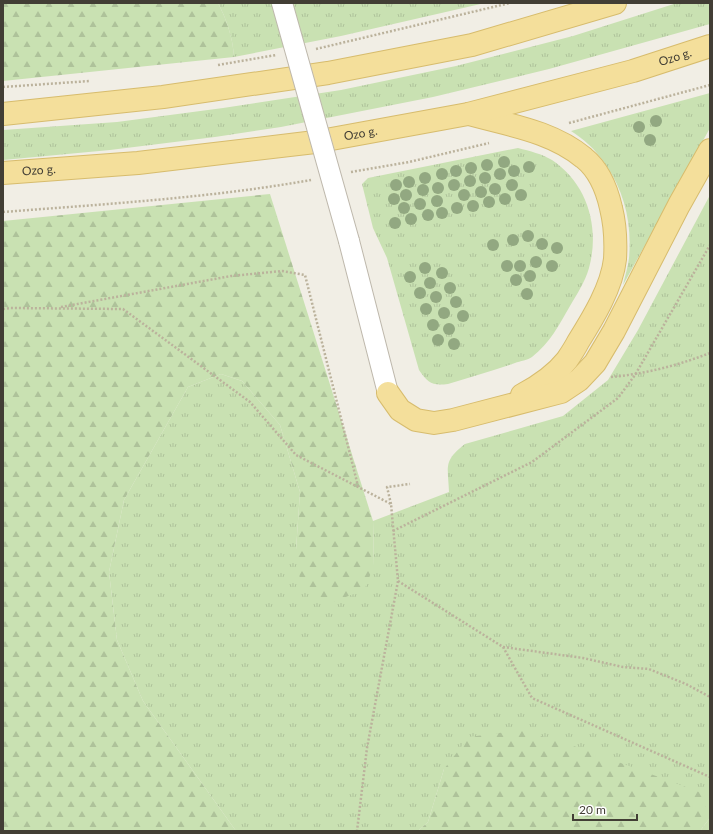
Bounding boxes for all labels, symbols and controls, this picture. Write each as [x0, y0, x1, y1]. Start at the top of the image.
street label: Ozo g. [657, 44, 694, 69]
street label: Ozo g. [343, 123, 379, 144]
street label: Ozo g. [21, 161, 56, 179]
scale bar [573, 796, 637, 822]
text: 20 m [579, 802, 606, 817]

